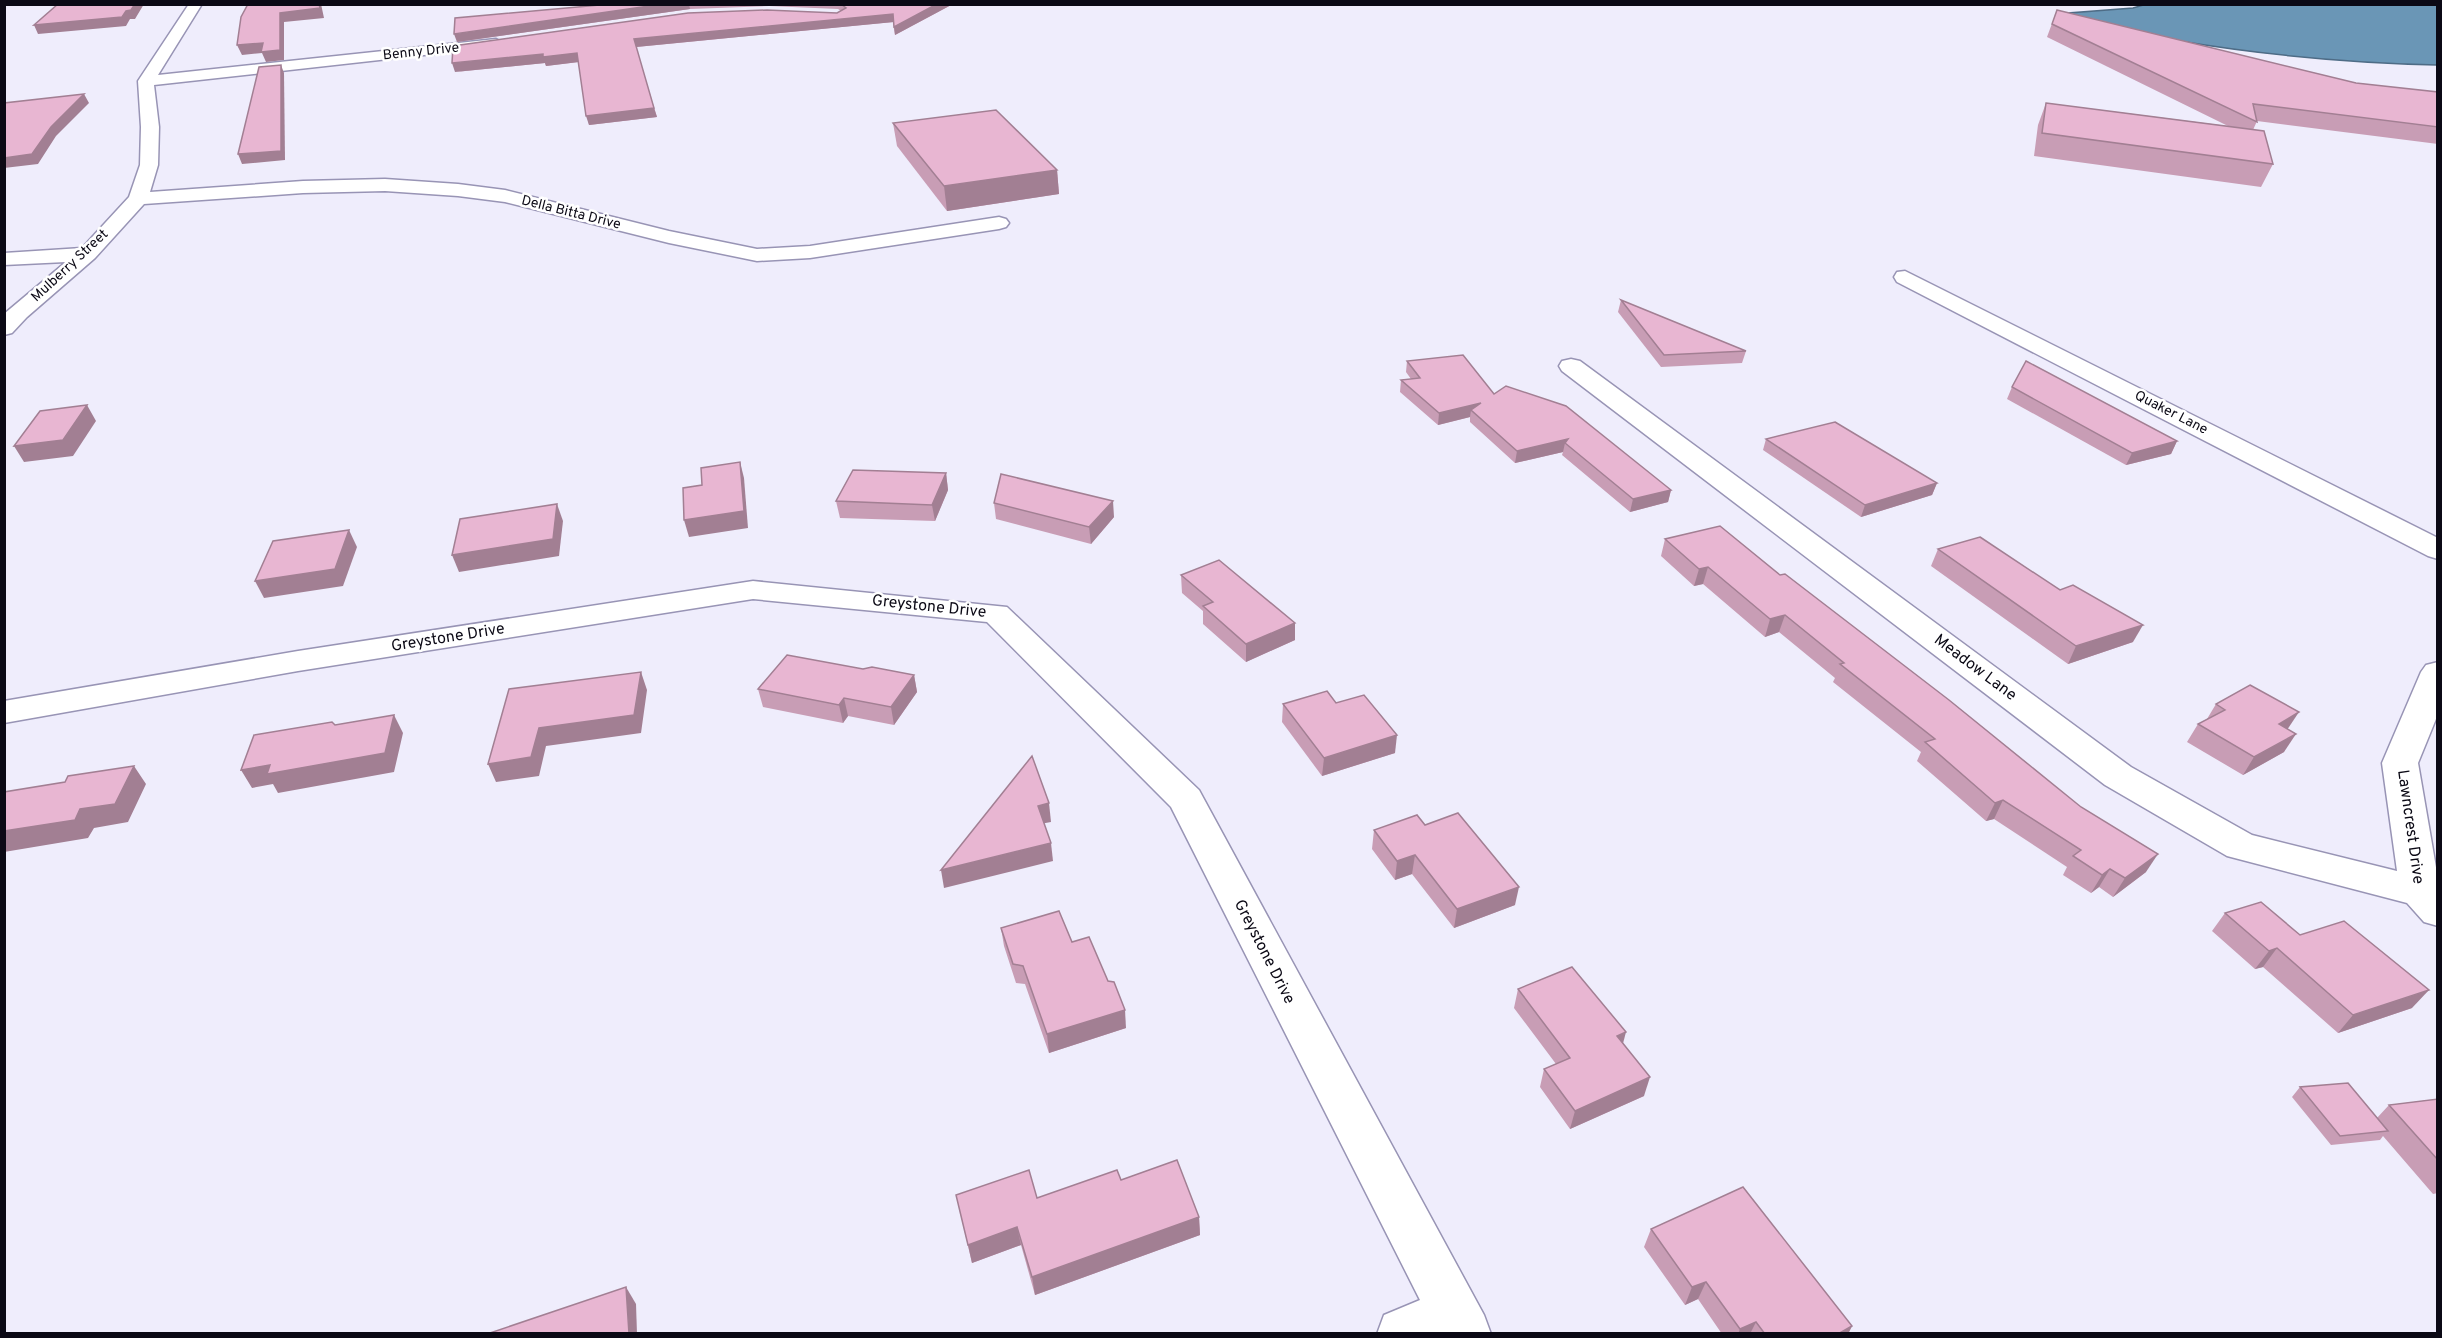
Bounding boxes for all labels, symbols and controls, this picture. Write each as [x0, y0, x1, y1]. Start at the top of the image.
street label: Benny Drive [382, 40, 460, 64]
street label: Della Bitta Drive [520, 192, 622, 234]
street label: Mulberry Street [28, 226, 112, 306]
street label: Quaker Lane [2132, 387, 2210, 439]
street label: Greystone Drive [871, 591, 987, 623]
street label: Greystone Drive [390, 619, 506, 657]
street label: Meadow Lane [1930, 630, 2020, 706]
street label: Lawncrest Drive [2392, 769, 2428, 885]
street label: Greystone Drive [1229, 896, 1299, 1008]

